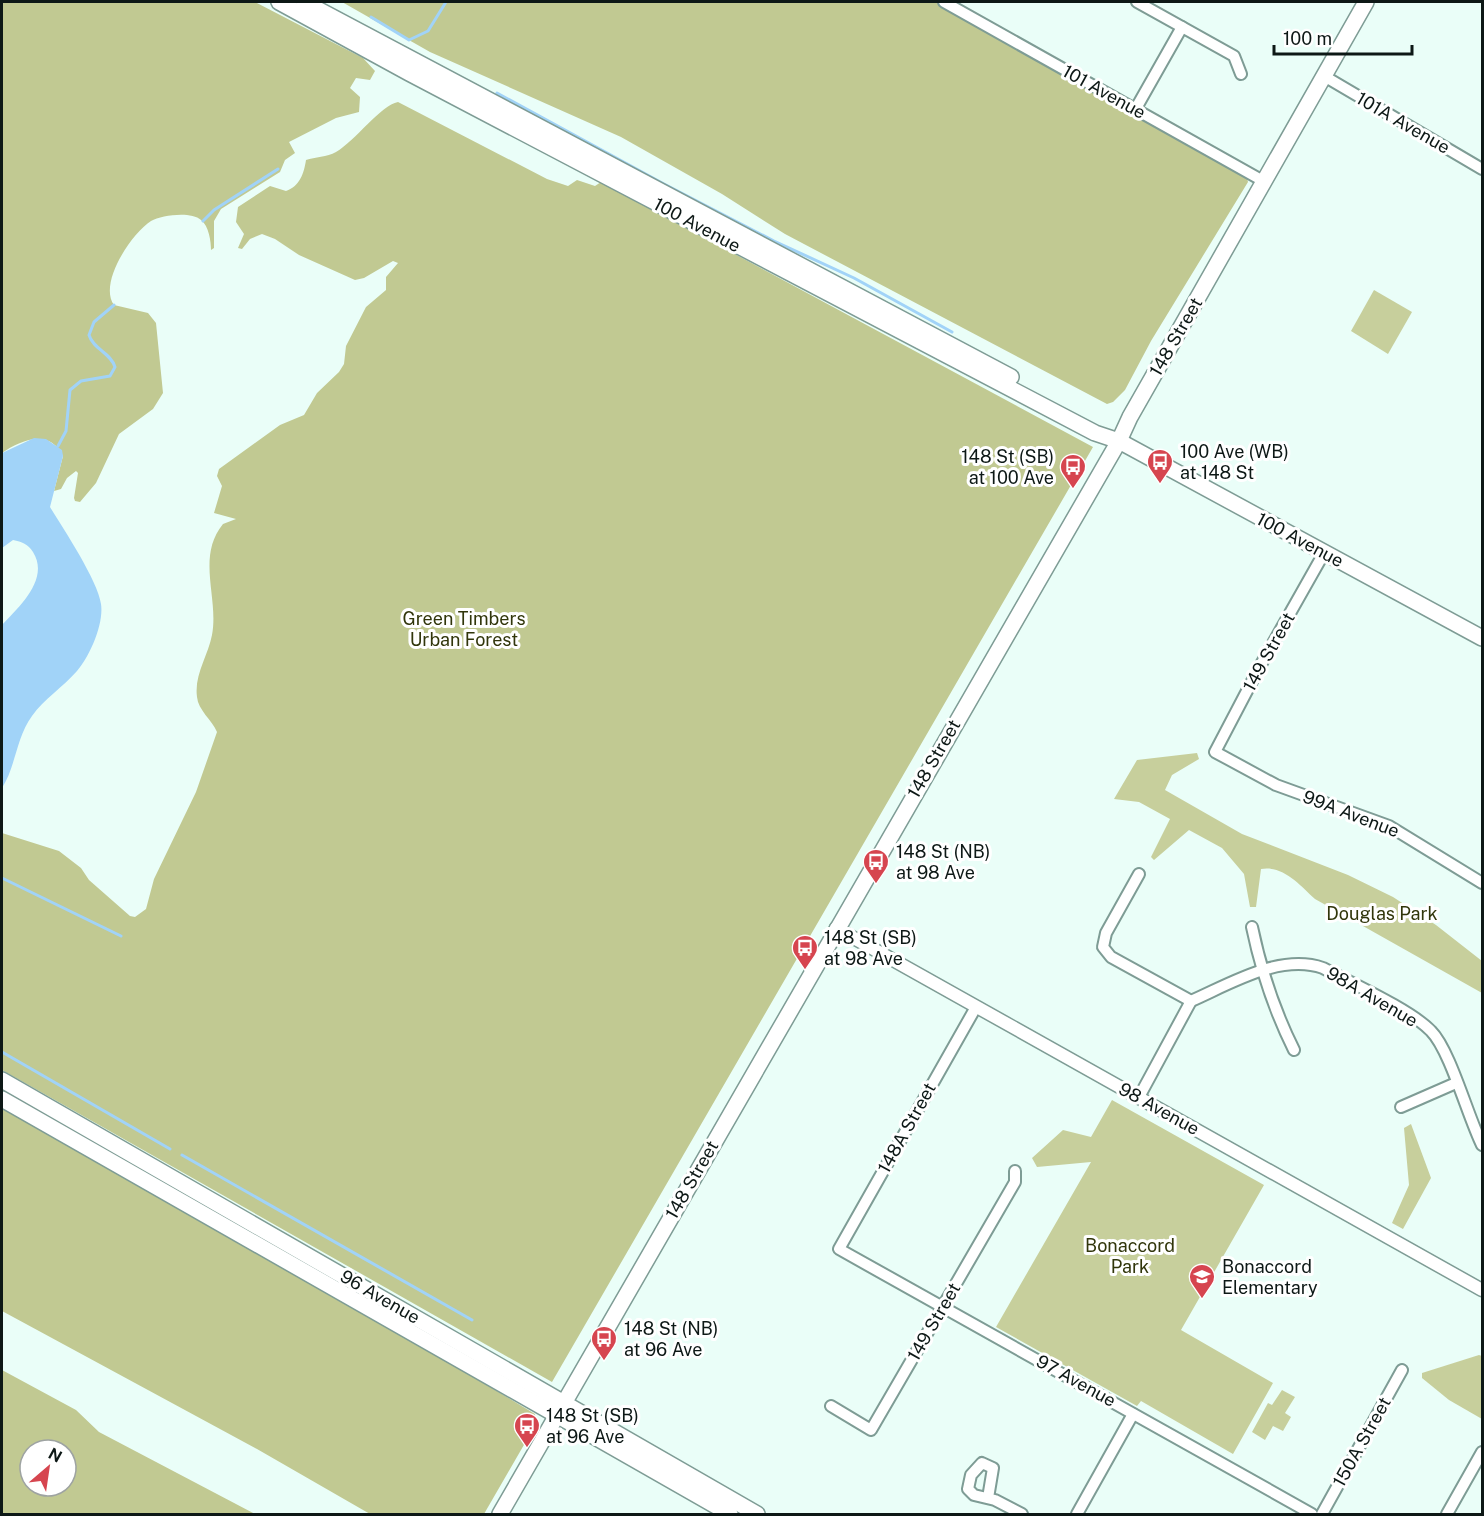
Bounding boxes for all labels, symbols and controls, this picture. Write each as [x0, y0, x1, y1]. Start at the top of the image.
scale bar [1274, 18, 1412, 56]
text: 100 m [1283, 28, 1332, 49]
street label: 101 Avenue [1059, 60, 1150, 123]
street label: 101A Avenue [1353, 87, 1454, 158]
street label: 100 Avenue [650, 193, 744, 256]
street label: 148 Street [1145, 294, 1206, 380]
place label: 100 Ave (WB) at 148 St [1180, 441, 1289, 483]
place label: 148 St (SB) at 100 Ave [961, 446, 1054, 488]
bus stop icon: 100 Ave (WB) at 148 St [1145, 447, 1175, 485]
bus stop icon: 148 St (SB) at 100 Ave [1058, 452, 1088, 490]
street label: 100 Avenue [1253, 508, 1347, 571]
park label: Green Timbers Urban Forest [402, 608, 526, 650]
street label: 149 Street [1238, 609, 1299, 695]
street label: 148 Street [903, 716, 964, 802]
street label: 99A Avenue [1300, 786, 1402, 841]
place label: 148 St (NB) at 98 Ave [896, 841, 990, 883]
bus stop icon: 148 St (NB) at 98 Ave [861, 847, 891, 885]
park label: Douglas Park [1326, 903, 1438, 924]
place label: 148 St (SB) at 98 Ave [824, 927, 917, 969]
bus stop icon: 148 St (SB) at 98 Ave [790, 933, 820, 971]
street label: 98A Avenue [1323, 962, 1422, 1031]
street label: 98 Avenue [1115, 1078, 1203, 1139]
street label: 148A Street [873, 1079, 940, 1177]
street label: 148 Street [661, 1137, 722, 1223]
park label: Bonaccord Park [1085, 1235, 1175, 1277]
place label: Bonaccord Elementary [1222, 1256, 1318, 1298]
school or university icon: Bonaccord Elementary [1187, 1262, 1217, 1300]
street label: 96 Avenue [337, 1265, 424, 1328]
street label: 149 Street [903, 1279, 964, 1365]
place label: 148 St (NB) at 96 Ave [624, 1318, 718, 1360]
bus stop icon: 148 St (NB) at 96 Ave [589, 1324, 619, 1362]
street label: 97 Avenue [1033, 1350, 1120, 1411]
street label: 150A Street [1328, 1393, 1395, 1490]
place label: 148 St (SB) at 96 Ave [546, 1405, 639, 1447]
bus stop icon: 148 St (SB) at 96 Ave [512, 1411, 542, 1449]
north arrow [18, 1438, 78, 1498]
text: N [45, 1444, 65, 1467]

